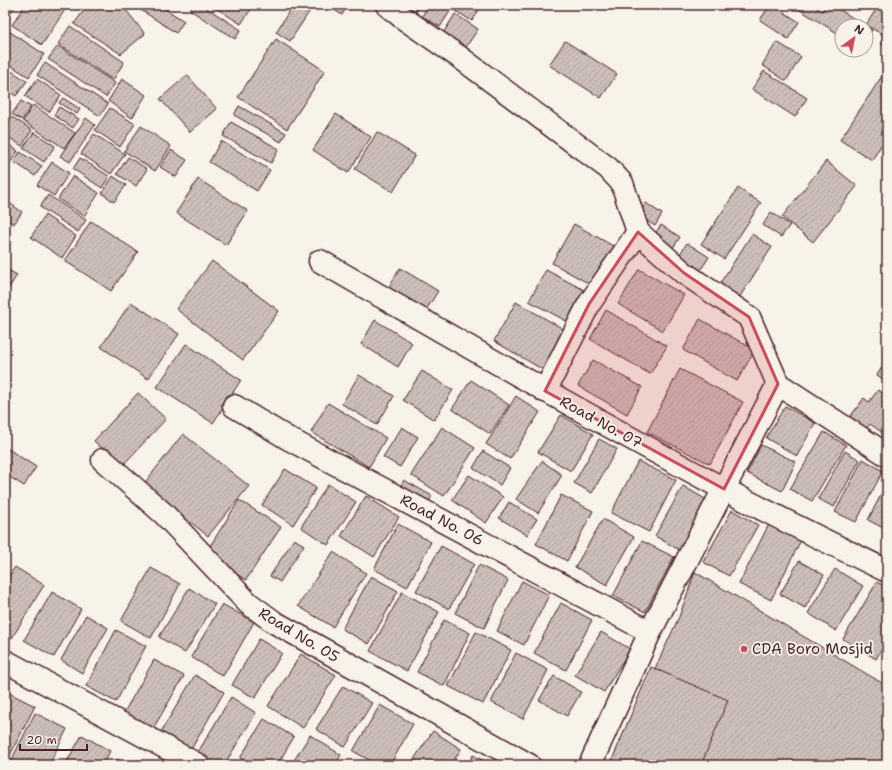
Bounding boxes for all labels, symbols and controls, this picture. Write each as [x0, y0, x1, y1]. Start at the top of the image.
north arrow [834, 18, 874, 58]
text: N [851, 21, 867, 39]
street label: Road No. 07 [556, 391, 646, 453]
street label: Road No. 06 [397, 490, 487, 550]
street label: Road No. 05 [255, 603, 343, 667]
place label: CDA Boro Mosjid [752, 639, 873, 659]
marker: CDA Boro Mosjid [739, 644, 749, 654]
scale bar [20, 726, 87, 752]
text: 20 m [26, 732, 57, 748]

